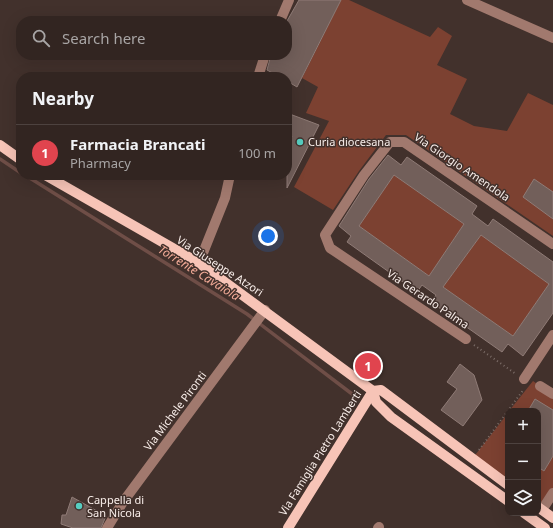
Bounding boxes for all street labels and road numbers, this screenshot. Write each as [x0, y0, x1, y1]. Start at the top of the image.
street label: Via Giorgio Amendola [412, 129, 513, 204]
street label: Via Giuseppe Atzori [174, 232, 266, 299]
street label: Via Gerardo Palma [384, 266, 472, 332]
street label: Via Michele Pironti [140, 368, 209, 453]
street label: Via Famiglia Pietro Lamberti [275, 387, 364, 518]

